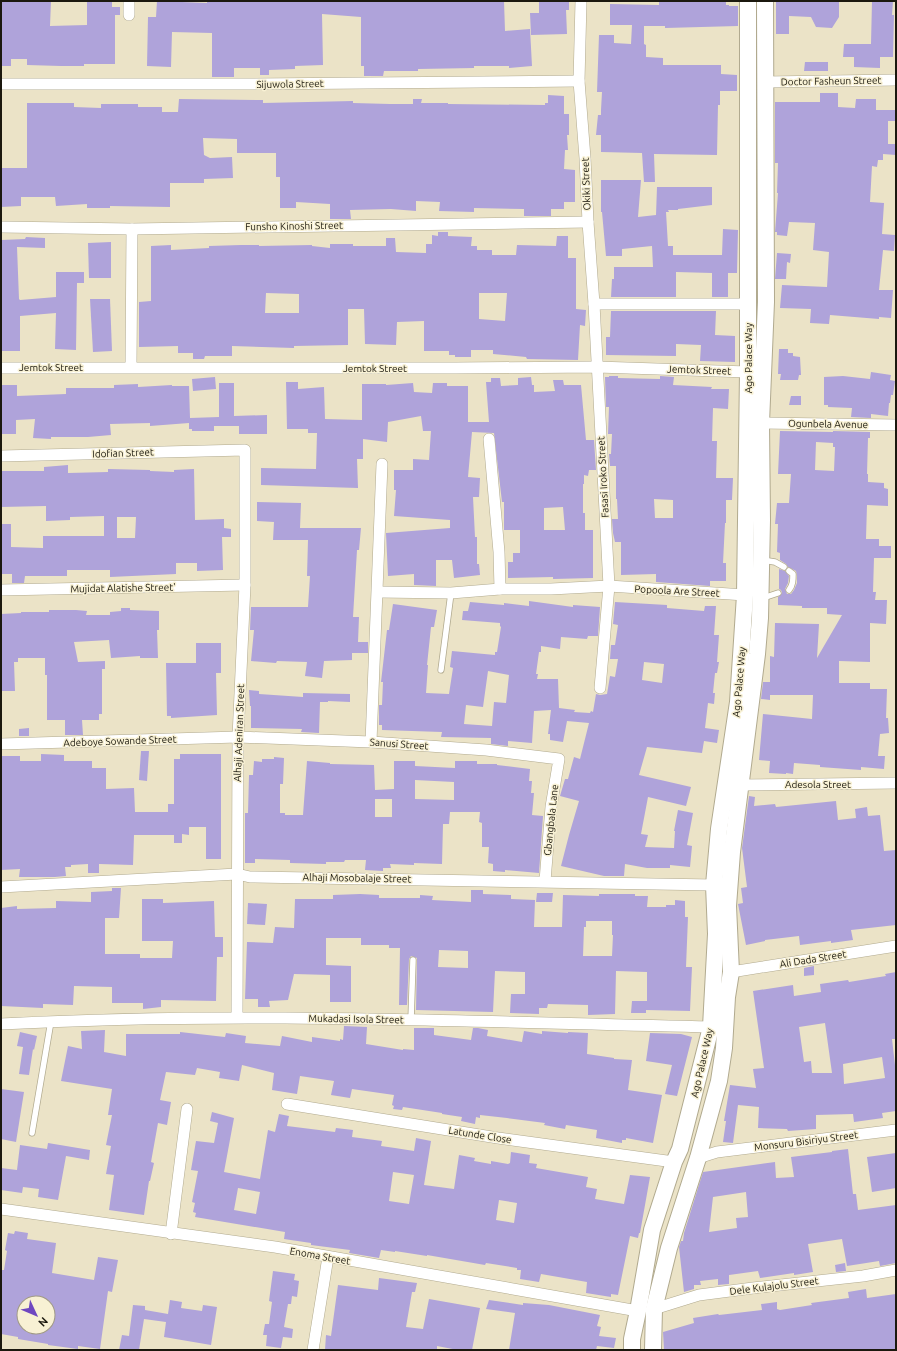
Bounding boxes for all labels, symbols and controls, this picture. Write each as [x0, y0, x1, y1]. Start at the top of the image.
street label: Doctor Fasheun Street [781, 75, 881, 87]
street label: Sijuwola Street [256, 78, 324, 90]
street label: Okiki Street [580, 157, 592, 211]
street label: Funsho Kinoshi Street [245, 220, 343, 232]
street label: Ago Palace Way [743, 323, 754, 393]
street label: Jemtok Street [19, 362, 83, 373]
street label: Jemtok Street [343, 363, 407, 374]
street label: Jemtok Street [667, 363, 731, 377]
street label: Ogunbela Avenue [788, 418, 868, 430]
street label: Fasasi Iroko Street [595, 436, 611, 518]
street label: Idofian Street [92, 446, 154, 460]
street label: Mujidat Alatishe Street' [70, 582, 176, 594]
street label: Popoola Are Street [634, 583, 720, 599]
street label: Ago Palace Way [730, 646, 748, 718]
street label: Alhaji Adeniran Street [232, 684, 246, 782]
street label: Adeboye Sowande Street [63, 734, 177, 748]
street label: Sanusi Street [369, 736, 429, 752]
street label: Adesola Street [785, 779, 851, 790]
street label: Gbangbala Lane [542, 784, 560, 856]
street label: Alhaji Mosobalaje Street [303, 872, 412, 884]
street label: Ali Dada Street [779, 948, 847, 970]
street label: Mukadasi Isola Street [308, 1013, 404, 1025]
street label: Ago Palace Way [689, 1027, 715, 1099]
street label: Latunde Close [448, 1125, 512, 1145]
street label: Monsuru Bisiriyu Street [753, 1129, 859, 1153]
street label: Enoma Street [289, 1245, 351, 1267]
street label: Dele Kulajolu Street [729, 1275, 819, 1297]
north arrow [16, 1295, 56, 1335]
text: N [36, 1315, 50, 1329]

